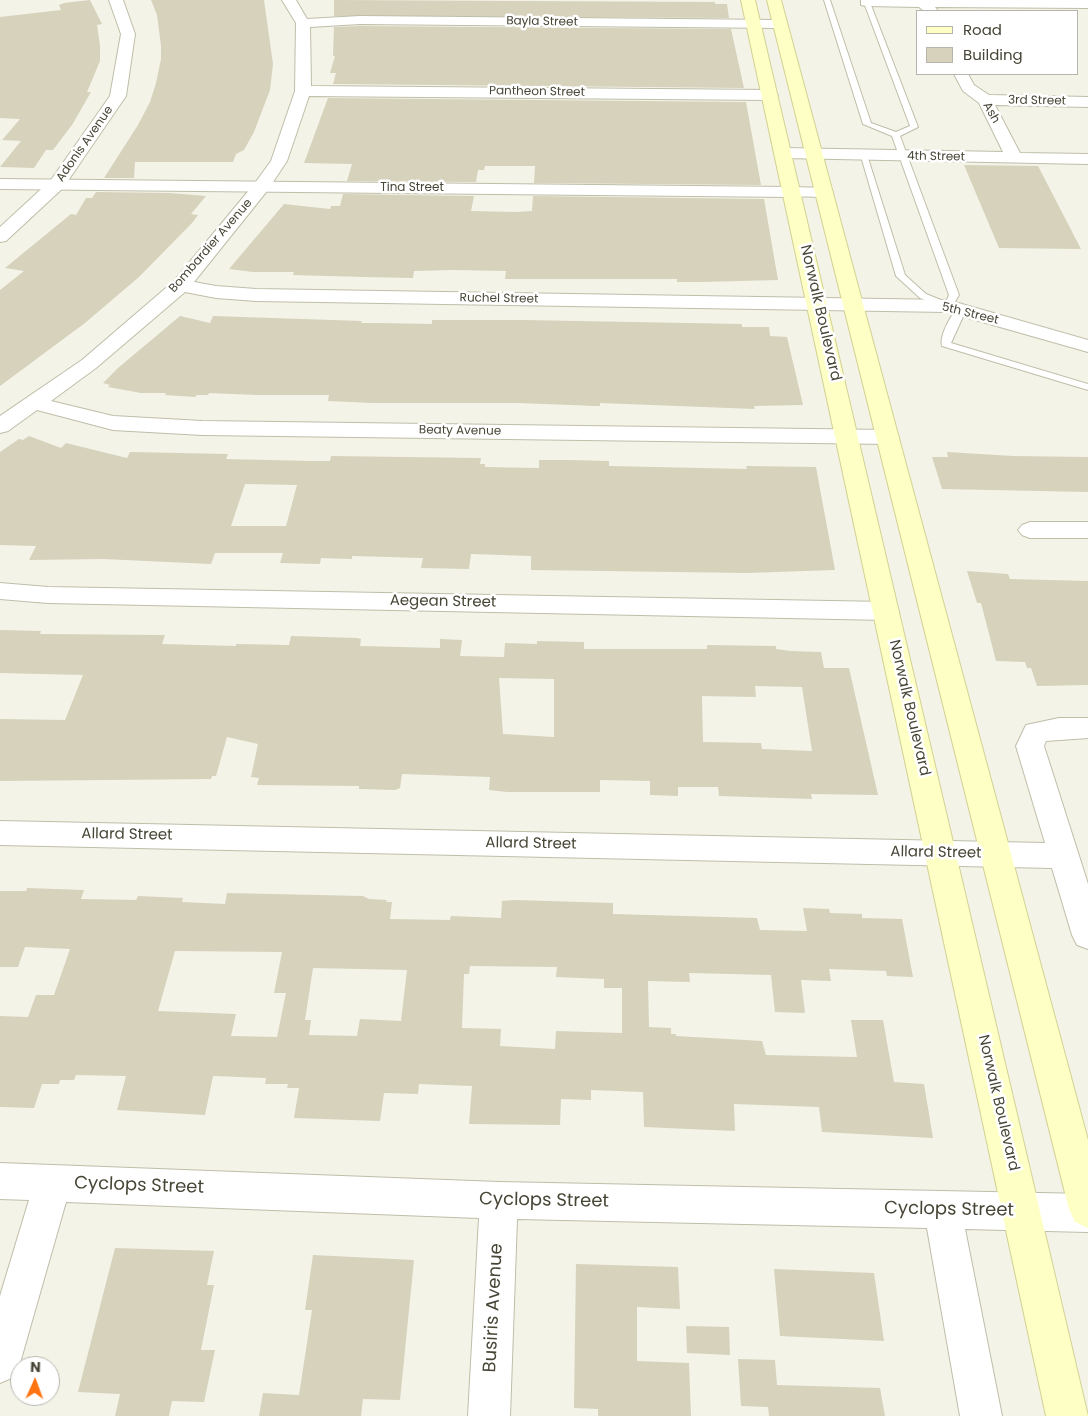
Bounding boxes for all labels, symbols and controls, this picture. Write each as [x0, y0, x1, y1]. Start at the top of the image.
legend [916, 10, 1078, 75]
street label: Bayla Street [506, 14, 578, 30]
text: Road [963, 19, 1002, 40]
text: Building [963, 44, 1023, 65]
street label: Pantheon Street [489, 84, 585, 100]
street label: 3rd Street [1008, 93, 1066, 109]
street label: Ash [979, 100, 1003, 126]
street label: Adonis Avenue [54, 103, 116, 185]
street label: 4th Street [907, 149, 965, 165]
street label: Tina Street [380, 181, 444, 195]
street label: Bombardier Avenue [166, 196, 256, 296]
street label: Norwalk Boulevard [796, 243, 844, 383]
street label: Ruchel Street [460, 291, 538, 307]
street label: 5th Street [940, 300, 1000, 328]
street label: Beaty Avenue [419, 423, 501, 439]
street label: Aegean Street [390, 592, 496, 612]
street label: Norwalk Boulevard [885, 638, 933, 778]
street label: Allard Street [81, 825, 173, 845]
street label: Allard Street [485, 834, 577, 854]
street label: Allard Street [890, 843, 982, 863]
street label: Norwalk Boulevard [974, 1033, 1022, 1173]
street label: Cyclops Street [74, 1173, 204, 1199]
street label: Cyclops Street [479, 1189, 609, 1213]
street label: Cyclops Street [884, 1198, 1014, 1222]
street label: Busiris Avenue [480, 1243, 508, 1373]
north arrow [10, 1356, 60, 1406]
text: N [30, 1357, 41, 1377]

